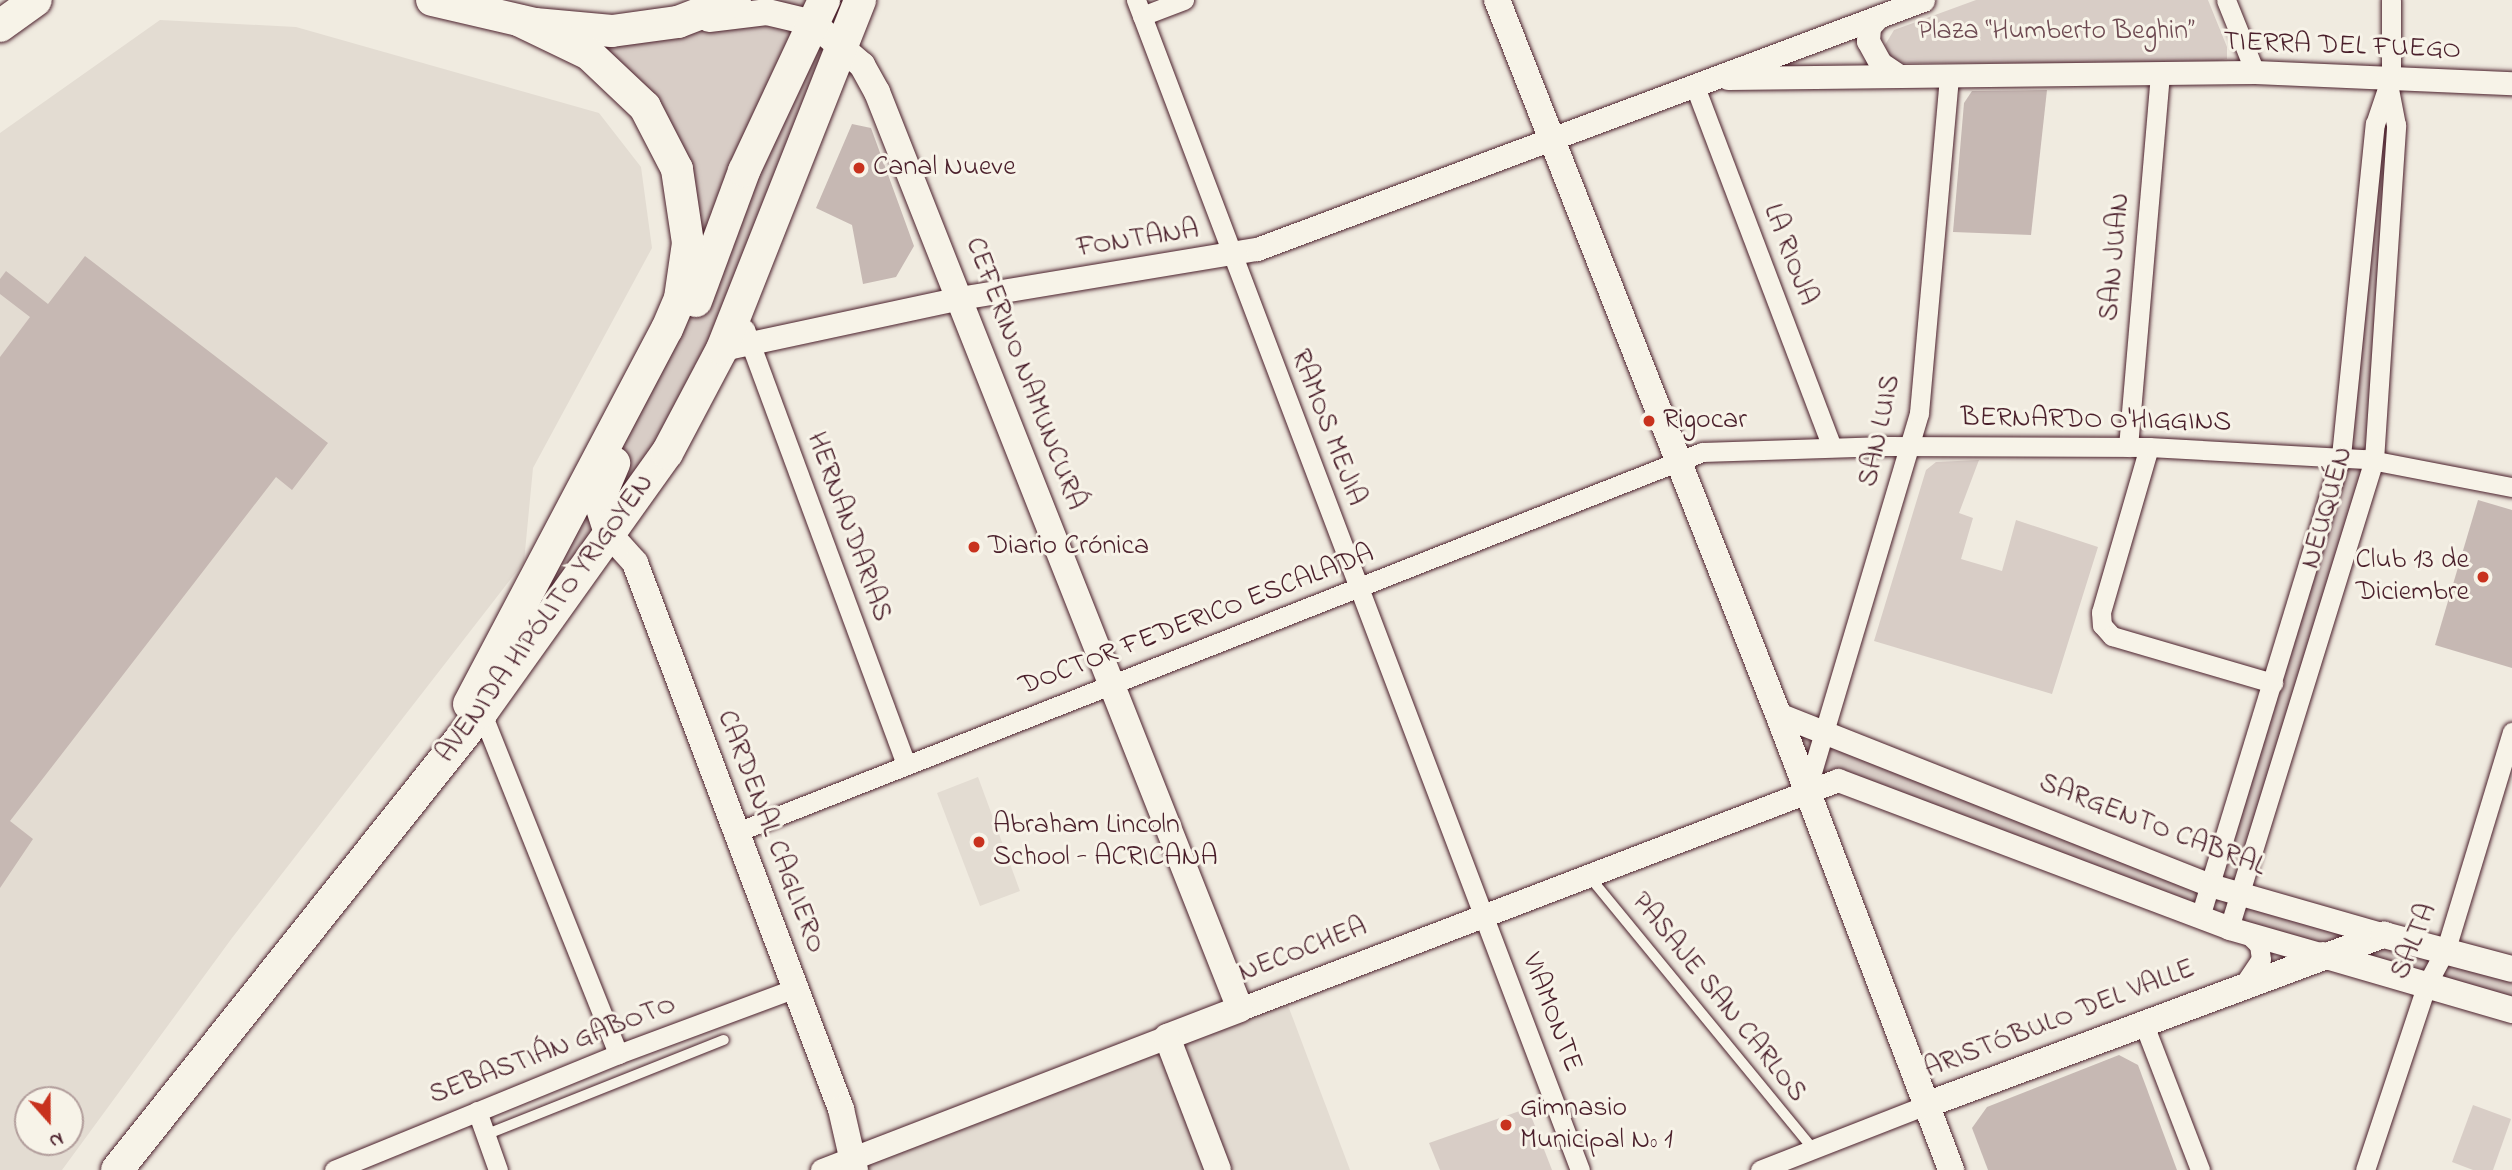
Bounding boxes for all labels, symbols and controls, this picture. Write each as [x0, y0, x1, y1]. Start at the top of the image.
park label: Plaza “Humberto Beghin” [1917, 15, 2195, 49]
street label: TIERRA DEL FUEGO [2223, 26, 2461, 68]
place label: Canal Nueve [873, 151, 1016, 185]
marker: Canal Nueve [851, 160, 867, 176]
street label: SAN JUAN [2094, 191, 2138, 323]
street label: LA RIOJA [1754, 200, 1824, 310]
street label: FONTANA [1075, 214, 1201, 266]
street label: CEFERINO NAMUNCURÁ [956, 233, 1092, 515]
street label: RAMOS MEJIA [1282, 345, 1372, 511]
street label: SAN LUIS [1853, 372, 1909, 490]
street label: BERNARDO O'HIGGINS [1960, 402, 2232, 440]
place label: Rigocar [1663, 404, 1747, 438]
marker: Rigocar [1641, 413, 1657, 429]
street label: HERNANDARIAS [798, 428, 898, 626]
street label: NEUQUÉN [2295, 443, 2361, 573]
street label: AVENIDA HIPÓLITO YRIGOYEN [430, 468, 662, 770]
place label: Diario Crónica [988, 530, 1149, 564]
street label: DOCTOR FEDERICO ESCALADA [1015, 538, 1379, 704]
marker: Diario Crónica [966, 539, 982, 555]
place label: Club 13 de Diciembre [2355, 544, 2469, 610]
marker: Club 13 de Diciembre [2475, 569, 2491, 585]
street label: CARDENAL CAGLIERO [708, 706, 832, 958]
street label: SARGENTO CABRAL [2034, 767, 2270, 885]
place label: Abraham Lincoln School - ACRICANA [993, 809, 1218, 875]
marker: Abraham Lincoln School - ACRICANA [971, 834, 987, 850]
street label: PASAJE SAN CARLOS [1623, 886, 1813, 1110]
street label: SALTA [2385, 899, 2445, 985]
street label: NECOCHEA [1234, 911, 1372, 991]
street label: VIAMONTE [1513, 949, 1589, 1077]
street label: ARISTÓBULO DEL VALLE [1920, 953, 2200, 1087]
street label: SEBASTIÁN GABOTO [425, 989, 681, 1113]
north arrow [14, 1086, 84, 1156]
place label: Gimnasio Municipal Nº 1 [1520, 1092, 1673, 1158]
marker: Gimnasio Municipal Nº 1 [1498, 1117, 1514, 1133]
text: N [45, 1124, 67, 1154]

